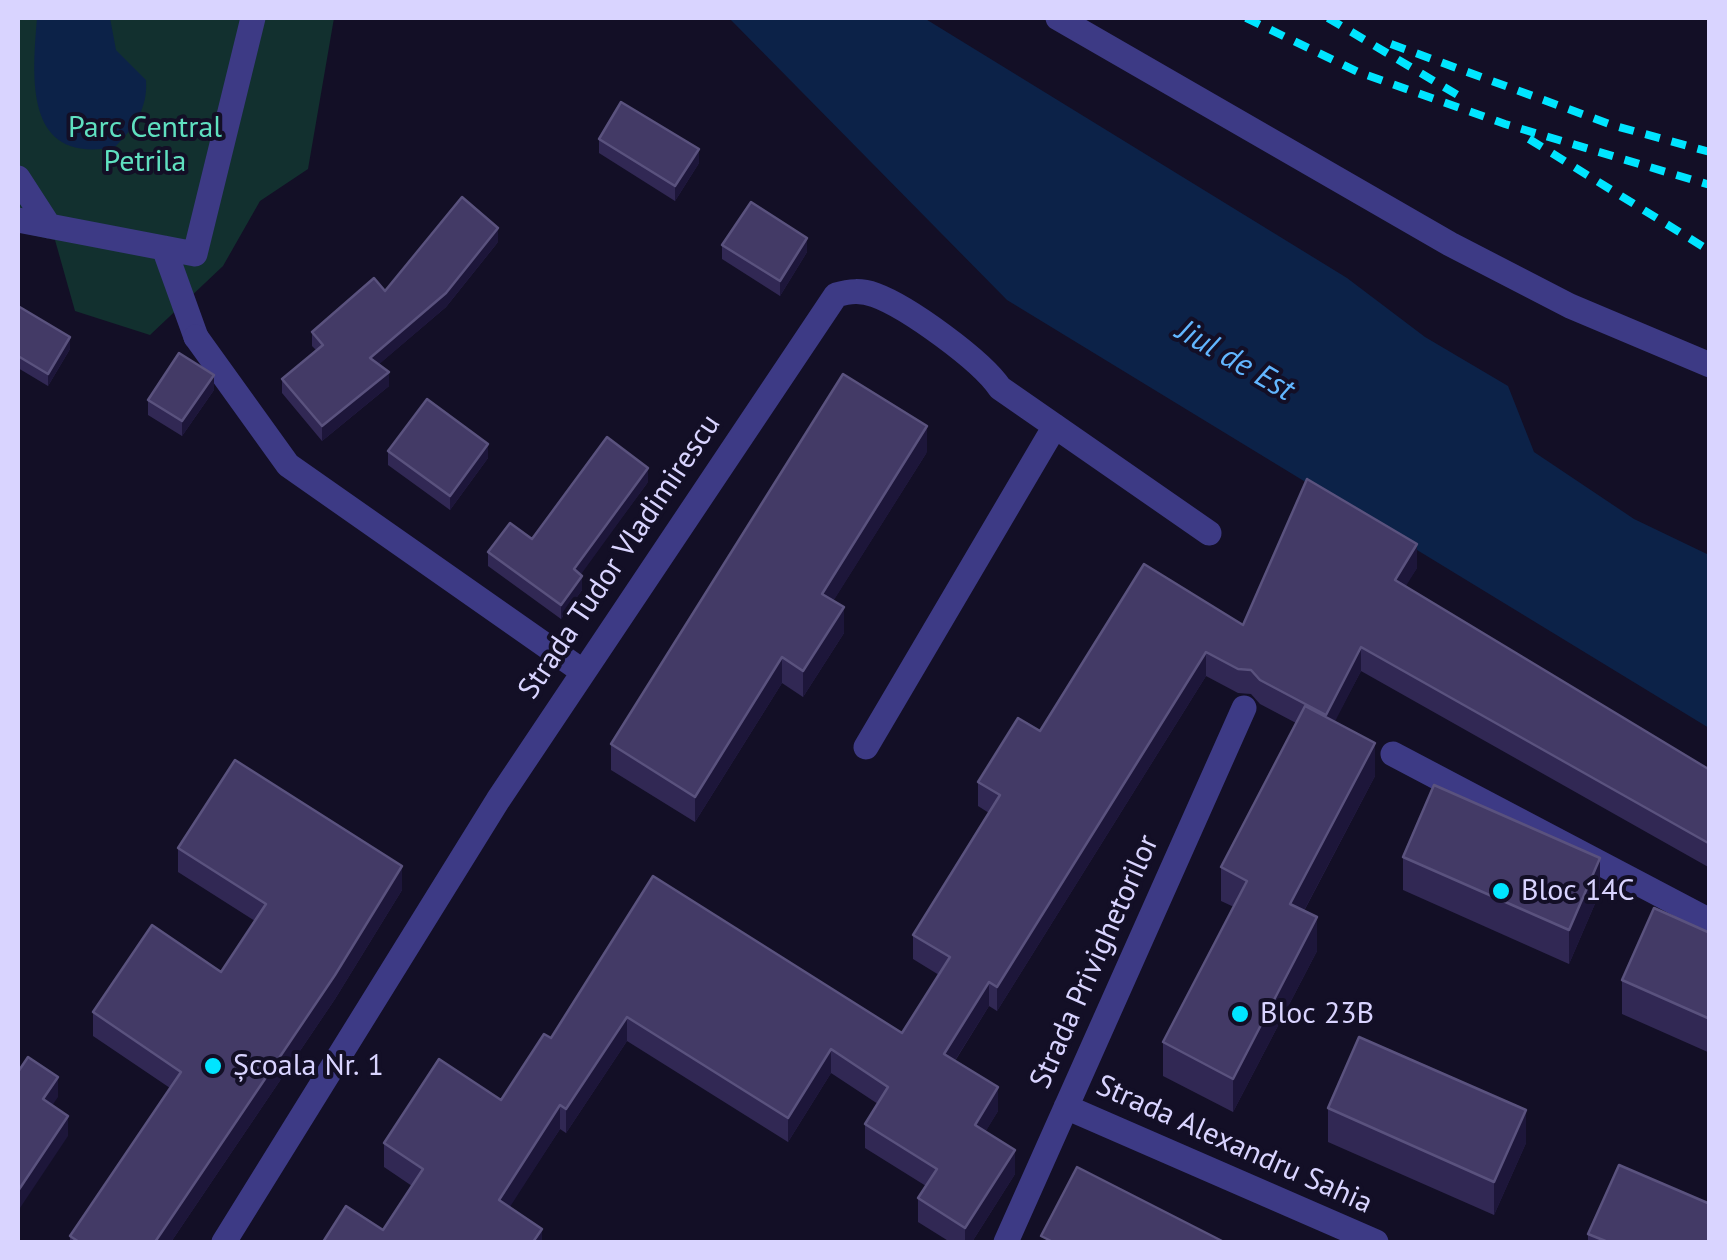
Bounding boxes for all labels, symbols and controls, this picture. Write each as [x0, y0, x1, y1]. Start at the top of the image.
park label: Parc Central Petrila [68, 110, 222, 180]
water label: Jiul de Est [1169, 312, 1301, 410]
street label: Strada Tudor Vladimirescu [511, 408, 729, 706]
street label: Strada Privighetorilor [1023, 830, 1167, 1094]
place label: Bloc 14C [1521, 873, 1635, 909]
marker: Bloc 14C [1490, 880, 1512, 902]
place label: Bloc 23B [1260, 996, 1374, 1032]
marker: Bloc 23B [1229, 1003, 1251, 1025]
place label: Școala Nr. 1 [233, 1048, 384, 1084]
marker: Școala Nr. 1 [202, 1055, 224, 1077]
street label: Strada Alexandru Sahia [1090, 1068, 1378, 1222]

